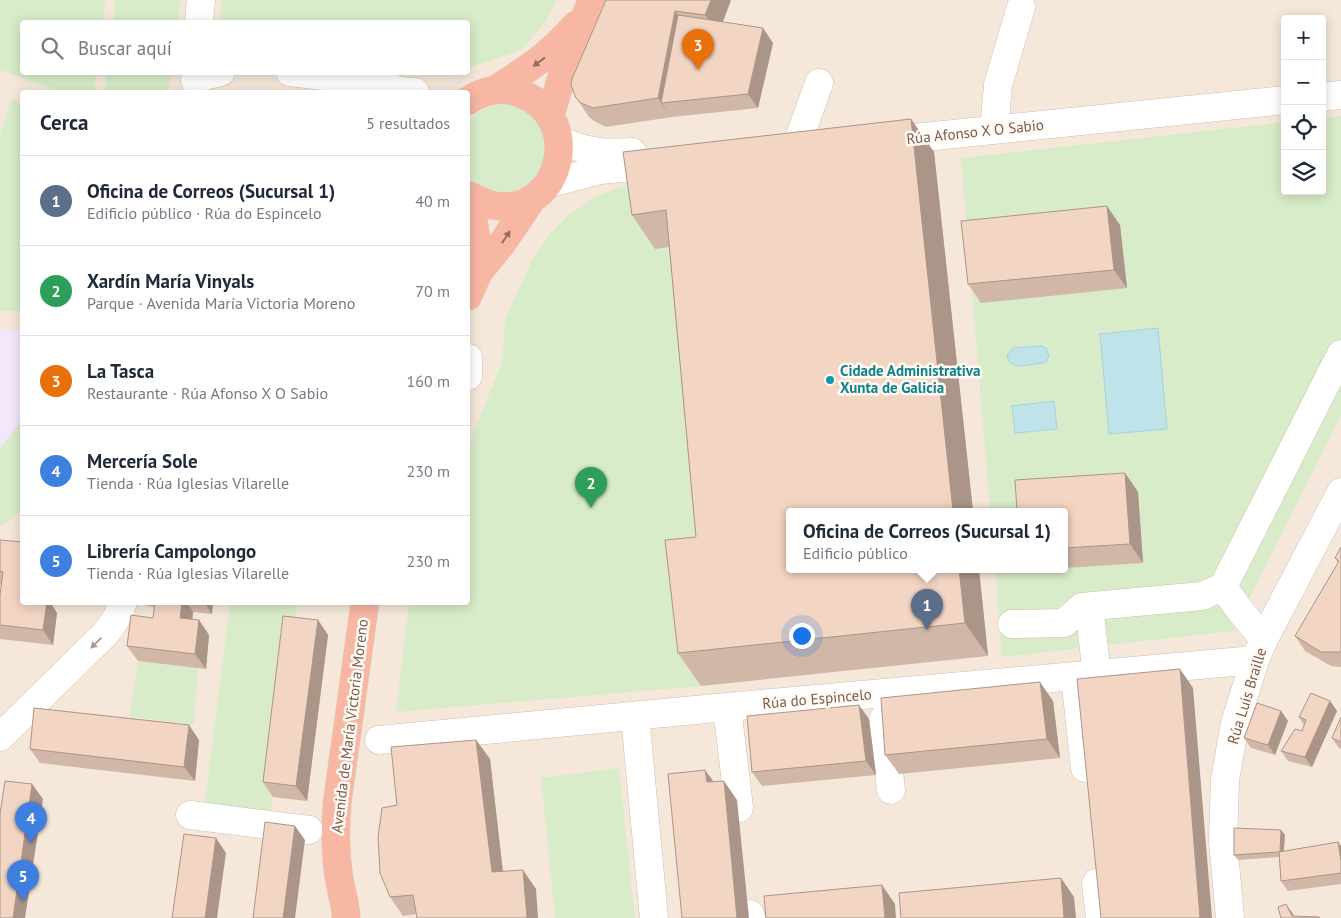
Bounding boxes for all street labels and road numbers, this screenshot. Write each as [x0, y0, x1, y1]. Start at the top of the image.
street label: Rúa Afonso X O Sabio [905, 115, 1045, 148]
street label: Avenida de María Victoria Moreno [327, 618, 372, 834]
street label: Rúa Luis Braille [1223, 645, 1270, 746]
street label: Rúa do Espincelo [762, 684, 872, 713]

